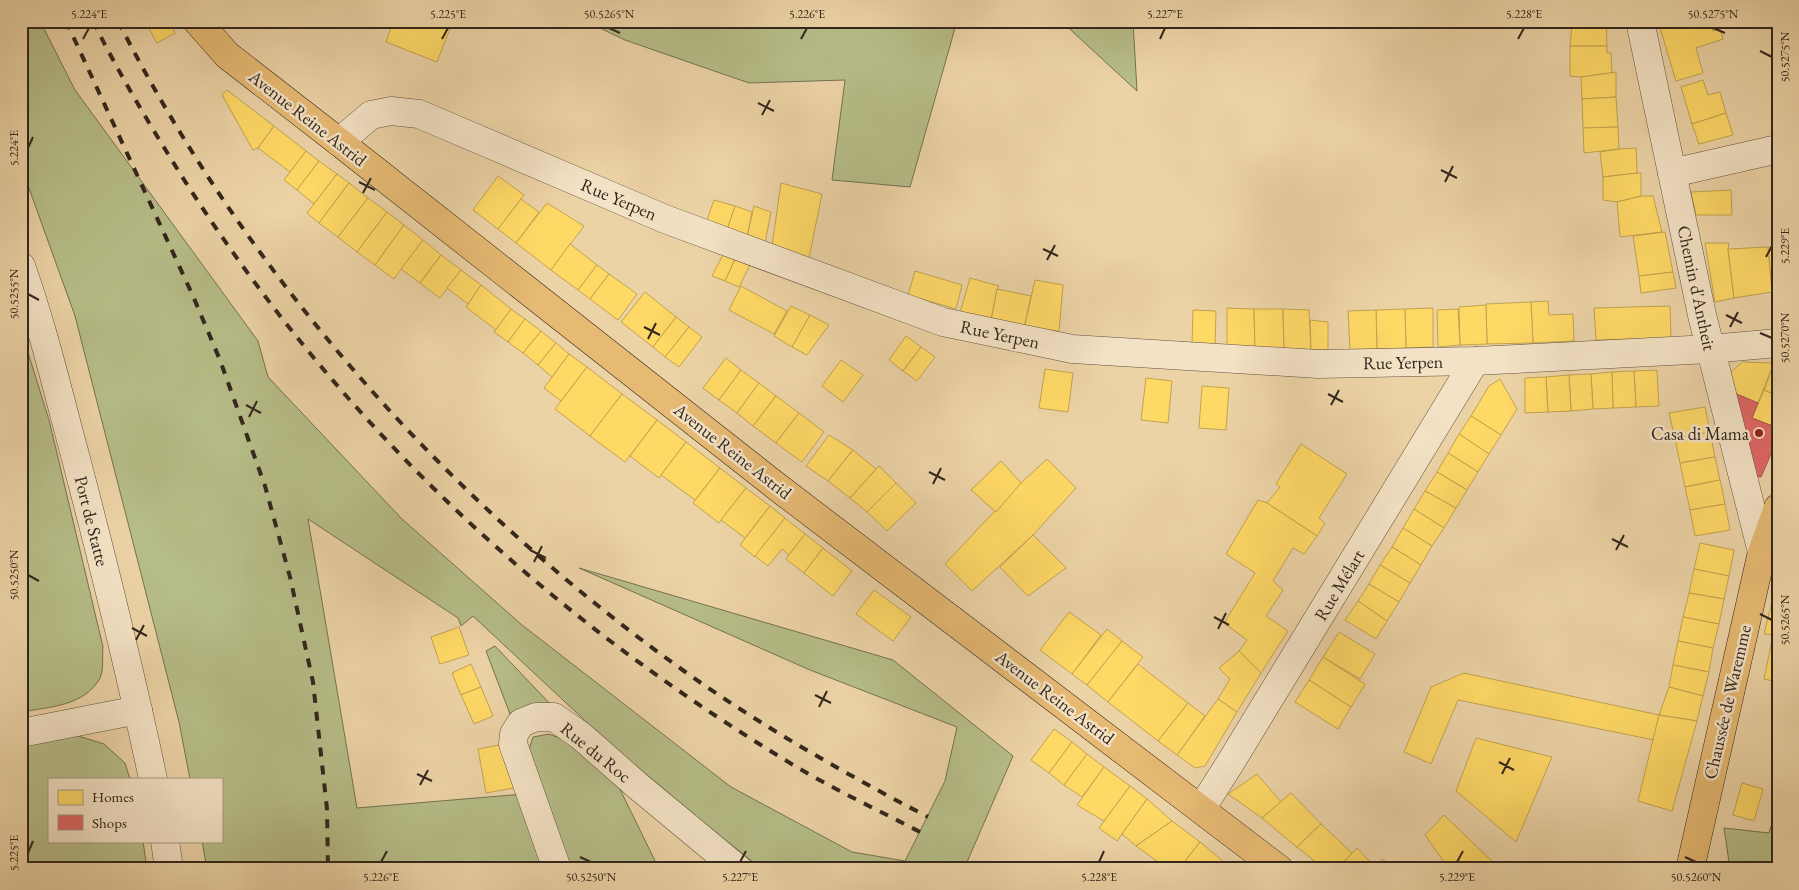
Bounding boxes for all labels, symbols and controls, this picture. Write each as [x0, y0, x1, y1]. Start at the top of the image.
text: 5.224°E [71, 6, 107, 22]
text: 5.225°E [430, 6, 466, 22]
text: 50.5265°N [584, 6, 635, 22]
text: 5.226°E [789, 6, 825, 22]
text: 5.227°E [1147, 6, 1183, 22]
text: 5.228°E [1506, 6, 1542, 22]
text: 50.5275°N [1688, 6, 1739, 22]
text: 50.5275°N [1777, 31, 1793, 82]
street label: Avenue Reine Astrid [244, 64, 372, 172]
text: 5.224°E [6, 130, 22, 166]
street label: Rue Yerpen [577, 173, 661, 225]
street label: Chemin d'Antheit [1673, 223, 1722, 353]
text: 5.229°E [1777, 228, 1793, 264]
text: 50.5255°N [6, 268, 22, 319]
text: 50.5270°N [1777, 312, 1793, 363]
street label: Rue Yerpen [958, 314, 1042, 354]
street label: Rue Yerpen [1363, 350, 1444, 374]
street label: Avenue Reine Astrid [669, 397, 797, 505]
place label: Casa di Mama [1651, 422, 1750, 445]
marker: Casa di Mama [1753, 427, 1765, 439]
street label: Port de Statte [70, 473, 114, 569]
street label: Rue Mélart [1309, 545, 1369, 625]
text: 50.5250°N [6, 549, 22, 600]
text: 50.5265°N [1777, 594, 1793, 645]
street label: Chaussée de Waremme [1698, 623, 1756, 781]
street label: Avenue Reine Astrid [990, 644, 1120, 750]
street label: Rue du Roc [556, 717, 636, 787]
legend [48, 778, 222, 842]
text: Homes [92, 787, 134, 806]
text: Shops [92, 813, 127, 832]
text: 5.225°E [6, 835, 22, 871]
text: 5.226°E [363, 869, 399, 885]
text: 50.5250°N [566, 869, 617, 885]
text: 5.227°E [722, 869, 758, 885]
text: 5.228°E [1081, 869, 1117, 885]
text: 5.229°E [1439, 869, 1475, 885]
text: 50.5260°N [1671, 869, 1722, 885]

